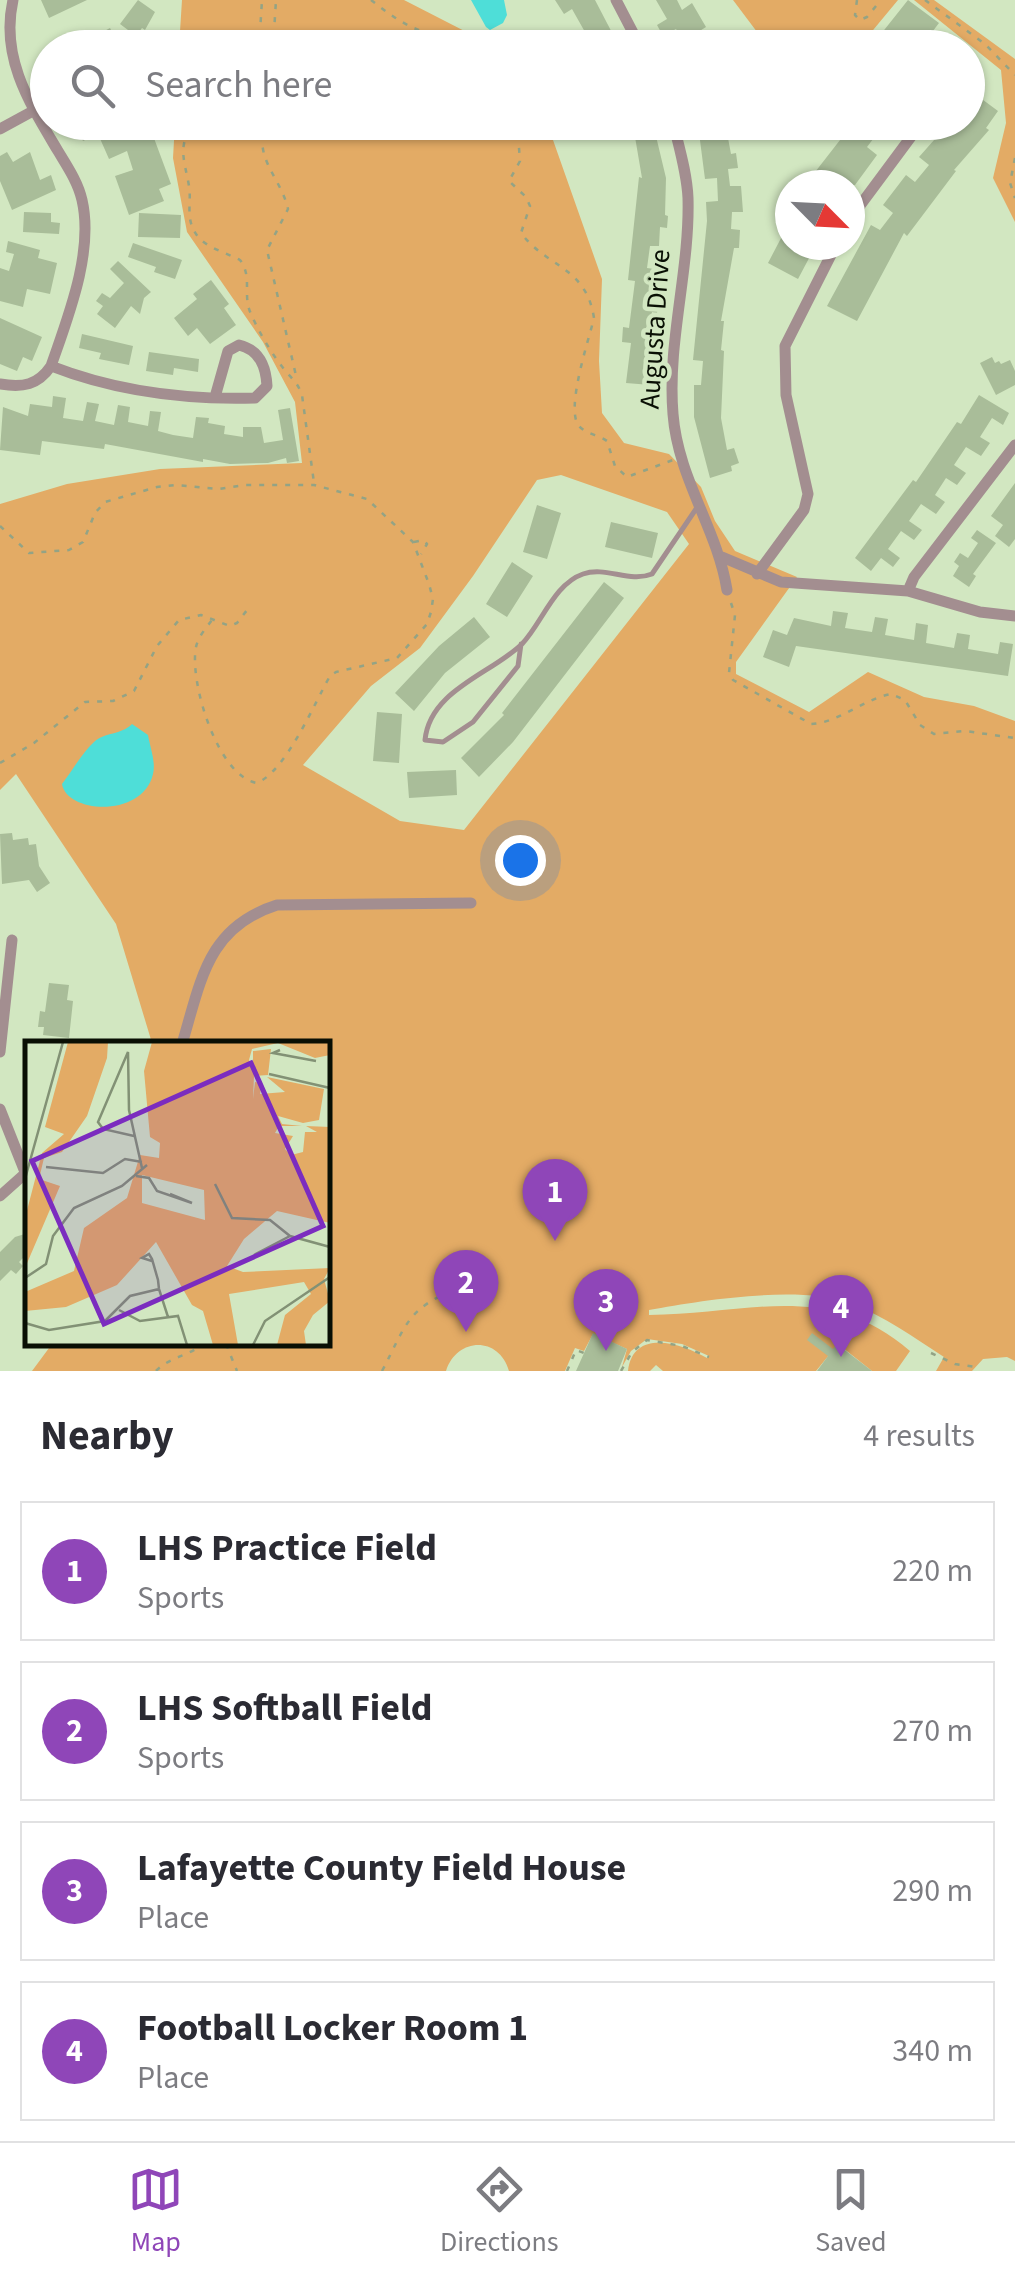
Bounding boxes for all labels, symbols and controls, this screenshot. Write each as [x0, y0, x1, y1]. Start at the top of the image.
search box [30, 30, 985, 140]
icon: search [65, 58, 120, 113]
text: Search here [145, 58, 332, 112]
north arrow [775, 170, 865, 260]
street label: Augusta Drive [629, 248, 681, 410]
your location [495, 835, 546, 886]
inset map [25, 1041, 330, 1346]
pin: 1 [522, 1158, 588, 1241]
pin: 2 [434, 1250, 498, 1332]
pin: 3 [574, 1268, 638, 1351]
pin: 4 [808, 1274, 874, 1357]
text: Nearby [40, 1406, 174, 1466]
text: 4 results [863, 1413, 975, 1459]
text: LHS Practice Field [137, 1521, 437, 1575]
text: 1 [66, 1548, 83, 1594]
text: 220 m [892, 1548, 973, 1594]
text: Sports [137, 1575, 224, 1621]
text: LHS Softball Field [137, 1681, 433, 1735]
text: 2 [66, 1708, 83, 1754]
text: 270 m [892, 1708, 973, 1754]
text: Sports [137, 1735, 224, 1781]
text: Lafayette County Field House [137, 1841, 626, 1895]
text: 3 [66, 1868, 83, 1914]
text: 290 m [892, 1868, 973, 1914]
text: Place [137, 1895, 209, 1941]
text: Football Locker Room 1 [137, 2001, 528, 2055]
text: 4 [66, 2028, 83, 2074]
text: 340 m [892, 2028, 973, 2074]
text: Place [137, 2055, 209, 2101]
tab: Map [128, 2162, 183, 2262]
tab: Directions [440, 2162, 559, 2262]
tab: Saved [815, 2162, 887, 2262]

